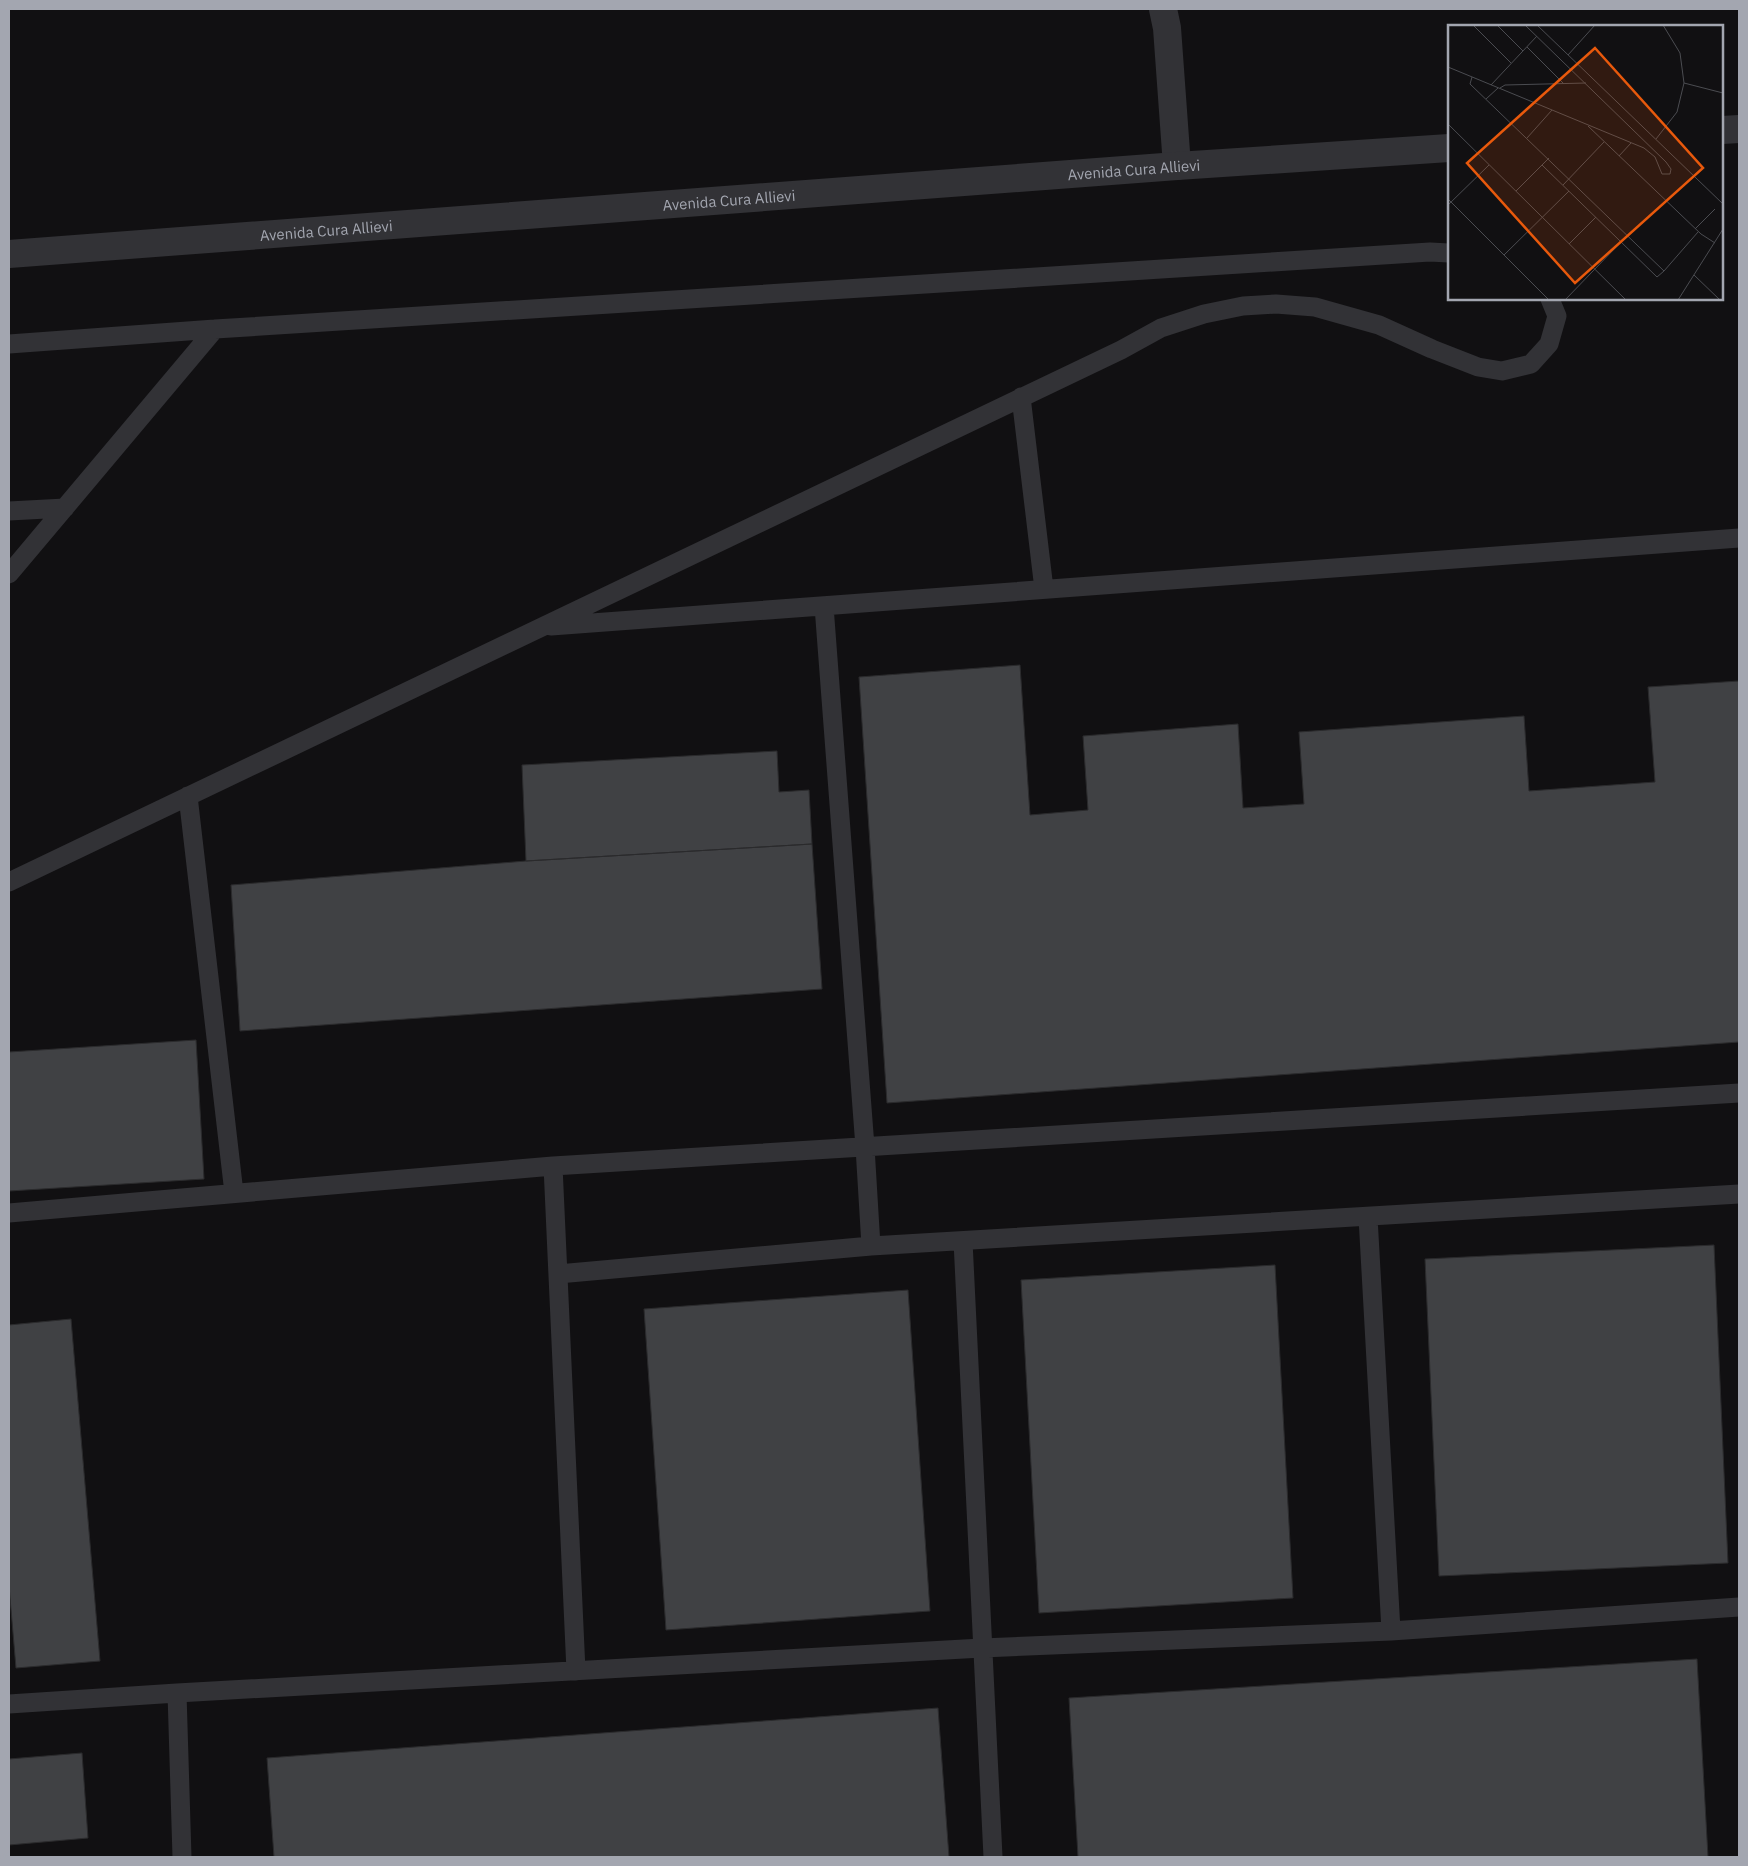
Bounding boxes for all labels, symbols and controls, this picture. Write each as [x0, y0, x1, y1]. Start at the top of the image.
inset map [1448, 25, 1723, 300]
street label: Avenida Cura Allievi [1067, 155, 1201, 184]
street label: Avenida Cura Allievi [662, 185, 796, 214]
street label: Avenida Cura Allievi [259, 216, 393, 245]

